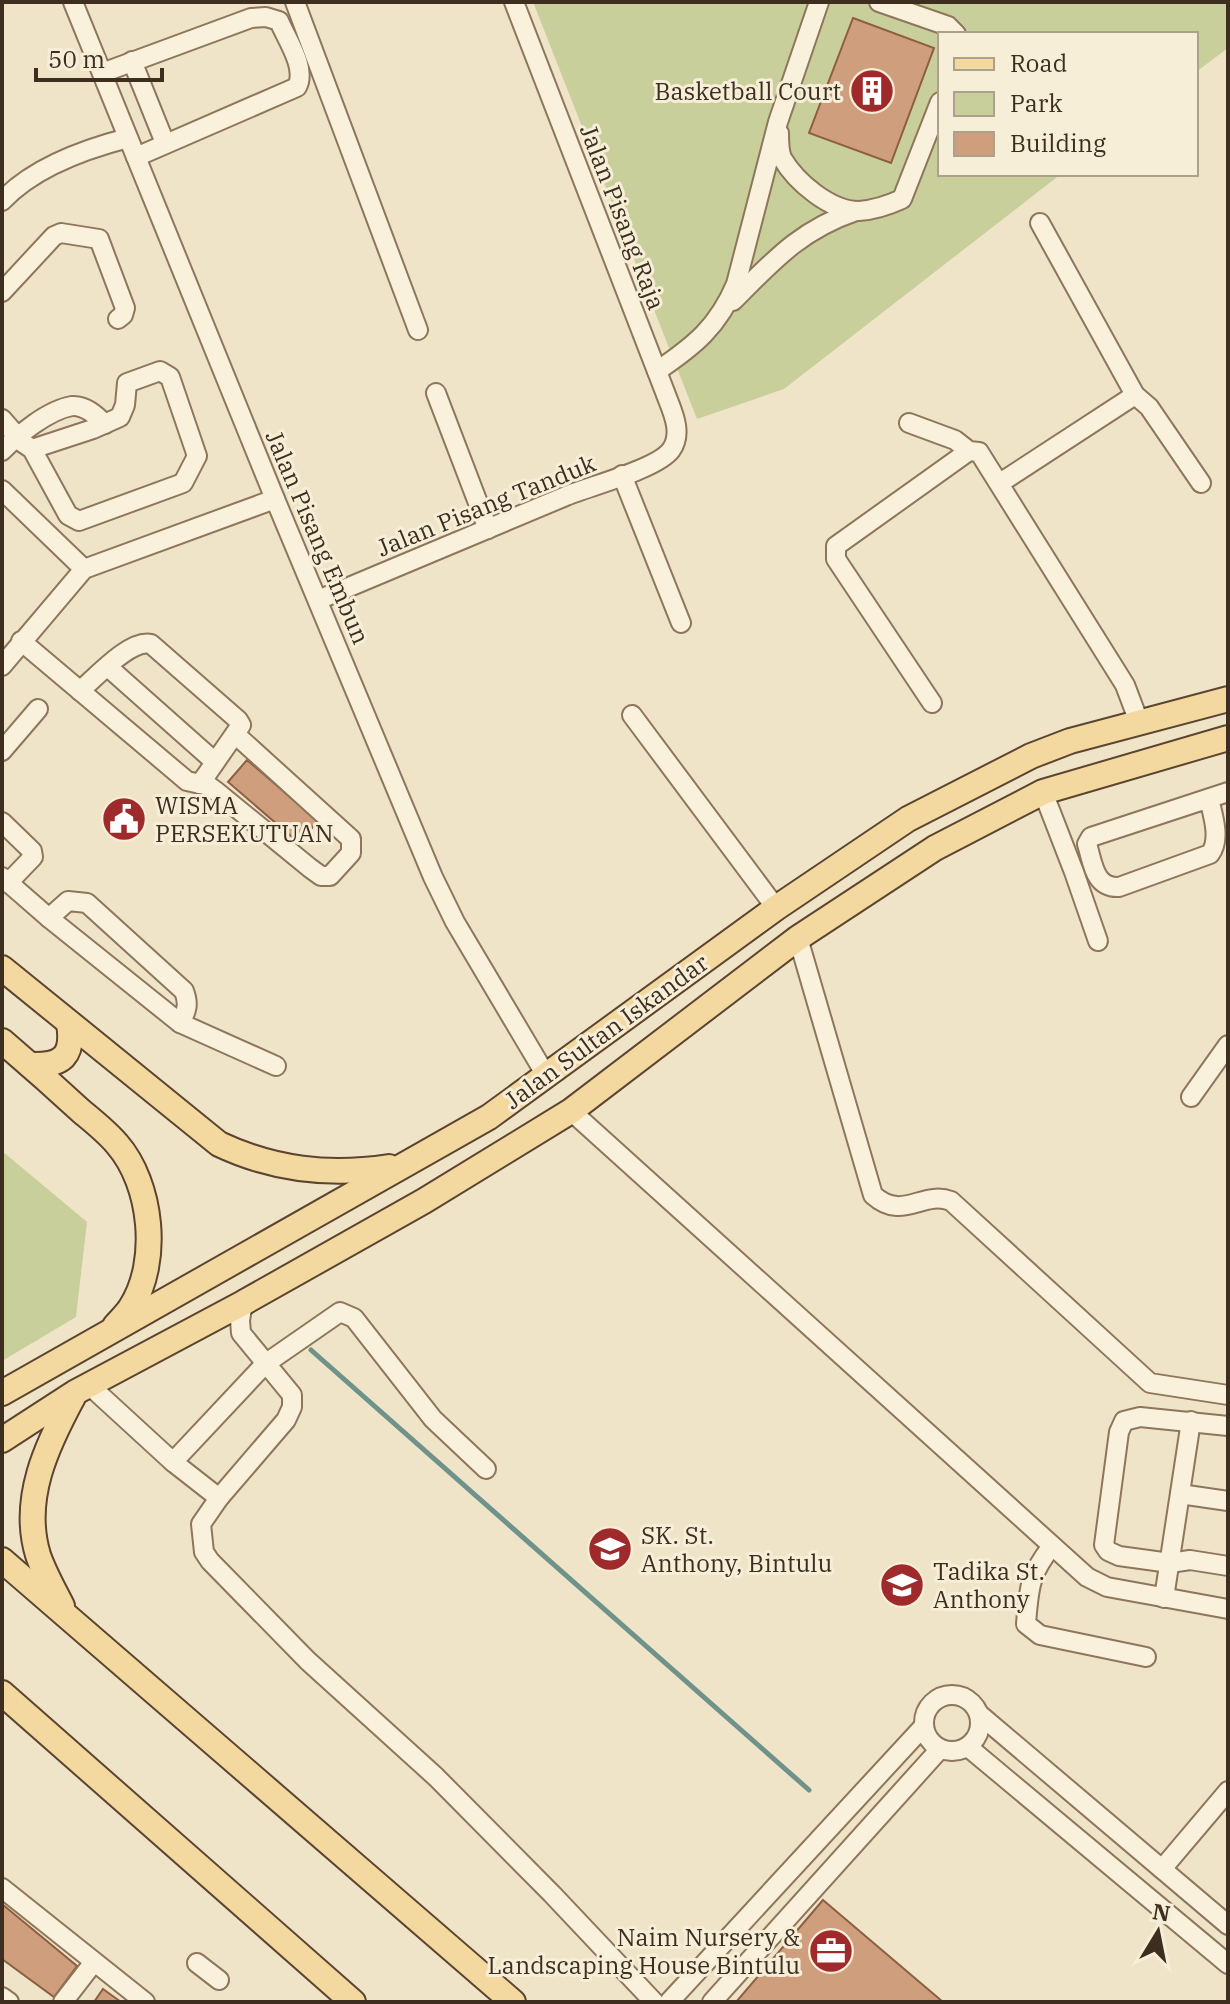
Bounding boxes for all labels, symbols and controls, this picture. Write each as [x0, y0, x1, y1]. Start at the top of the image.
scale bar [36, 32, 162, 82]
legend [938, 32, 1198, 176]
text: 50 m [48, 43, 105, 75]
text: Road [1010, 47, 1067, 79]
building icon: Basketball Court [848, 67, 896, 115]
place label: Basketball Court [654, 75, 841, 107]
text: Park [1010, 87, 1062, 119]
street label: Jalan Pisang Raja [573, 120, 673, 314]
text: Building [1010, 127, 1106, 159]
street label: Jalan Pisang Embun [258, 425, 378, 649]
street label: Jalan Pisang Tanduk [372, 447, 600, 563]
place label: WISMA PERSEKUTUAN [155, 789, 333, 849]
public building icon: WISMA PERSEKUTUAN [100, 795, 148, 843]
street label: Jalan Sultan Iskandar [498, 946, 715, 1116]
place label: SK. St. Anthony, Bintulu [641, 1519, 833, 1579]
school or university icon: SK. St. Anthony, Bintulu [586, 1525, 634, 1573]
place label: Tadika St. Anthony [933, 1555, 1045, 1615]
school or university icon: Tadika St. Anthony [878, 1561, 926, 1609]
north arrow [1118, 1892, 1198, 1972]
text: N [1150, 1896, 1173, 1928]
place label: Naim Nursery & Landscaping House Bintulu [488, 1921, 800, 1981]
office icon: Naim Nursery & Landscaping House Bintulu [807, 1927, 855, 1975]

